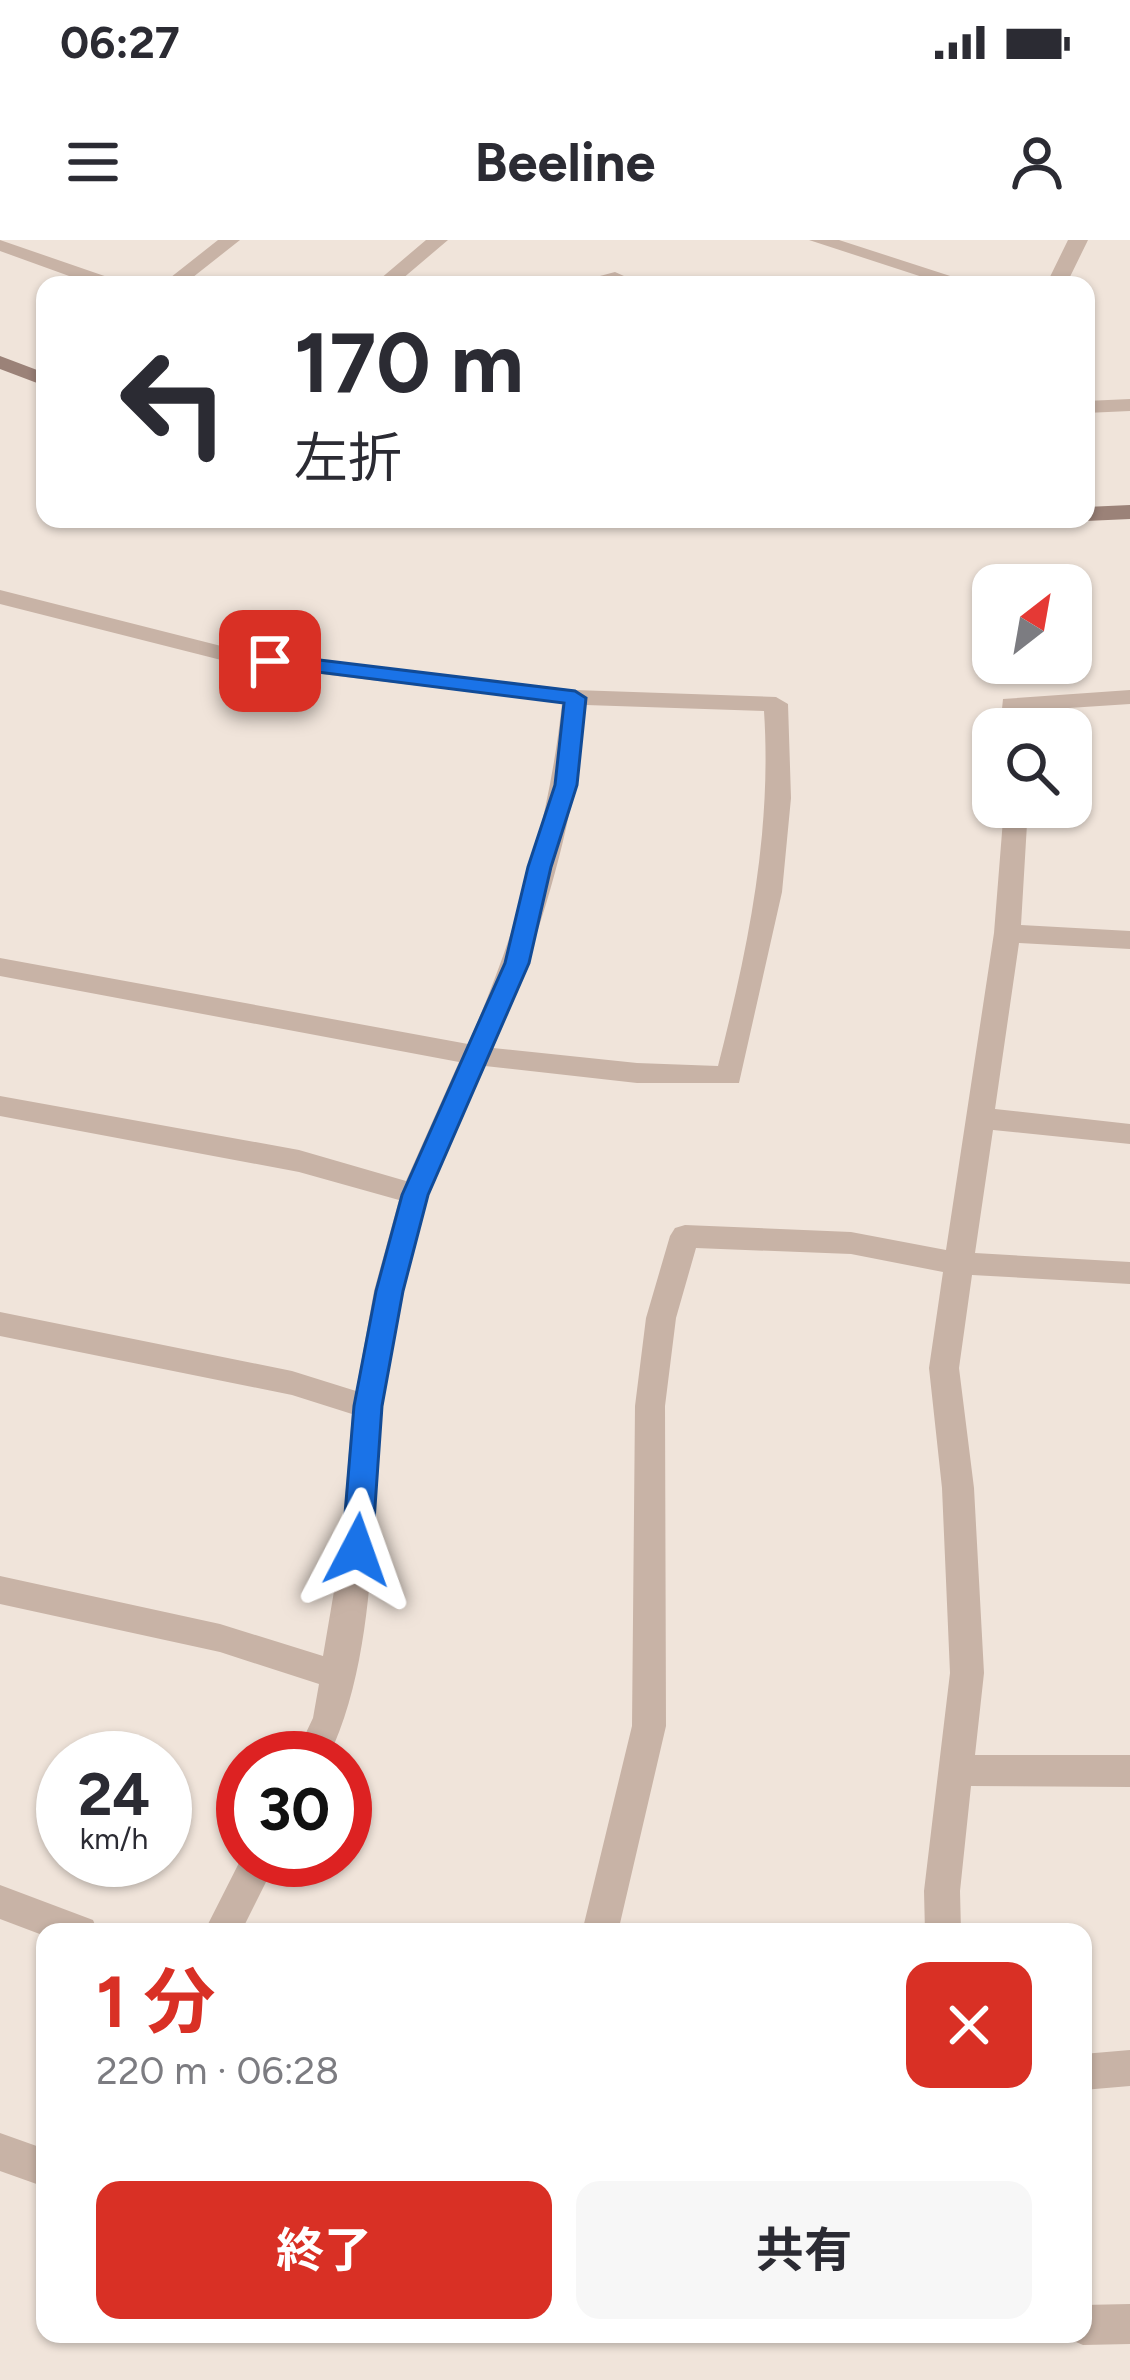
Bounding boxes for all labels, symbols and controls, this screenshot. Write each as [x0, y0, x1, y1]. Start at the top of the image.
text: 06:27 [60, 15, 180, 69]
icon: menu [60, 129, 126, 195]
icon: person [1004, 129, 1070, 195]
text: Beeline [475, 130, 655, 195]
text: 170 m [294, 312, 524, 413]
icon: left [96, 324, 252, 480]
text: 左折 [294, 426, 402, 491]
north arrow [972, 564, 1092, 684]
map controls [972, 564, 1092, 828]
pin [219, 610, 321, 712]
icon: arrive [237, 628, 303, 694]
button: search [972, 708, 1092, 828]
position arrow [294, 1487, 420, 1613]
speed limit sign: 30 [216, 1731, 372, 1887]
text: 24 [78, 1758, 150, 1830]
text: km/h [80, 1820, 148, 1857]
text: 1 分 [96, 1959, 216, 2045]
button: close [906, 1962, 1032, 2088]
text: 220 m · 06:28 [96, 2047, 339, 2094]
button: 終了 [96, 2181, 552, 2319]
button: 共有 [576, 2181, 1032, 2319]

